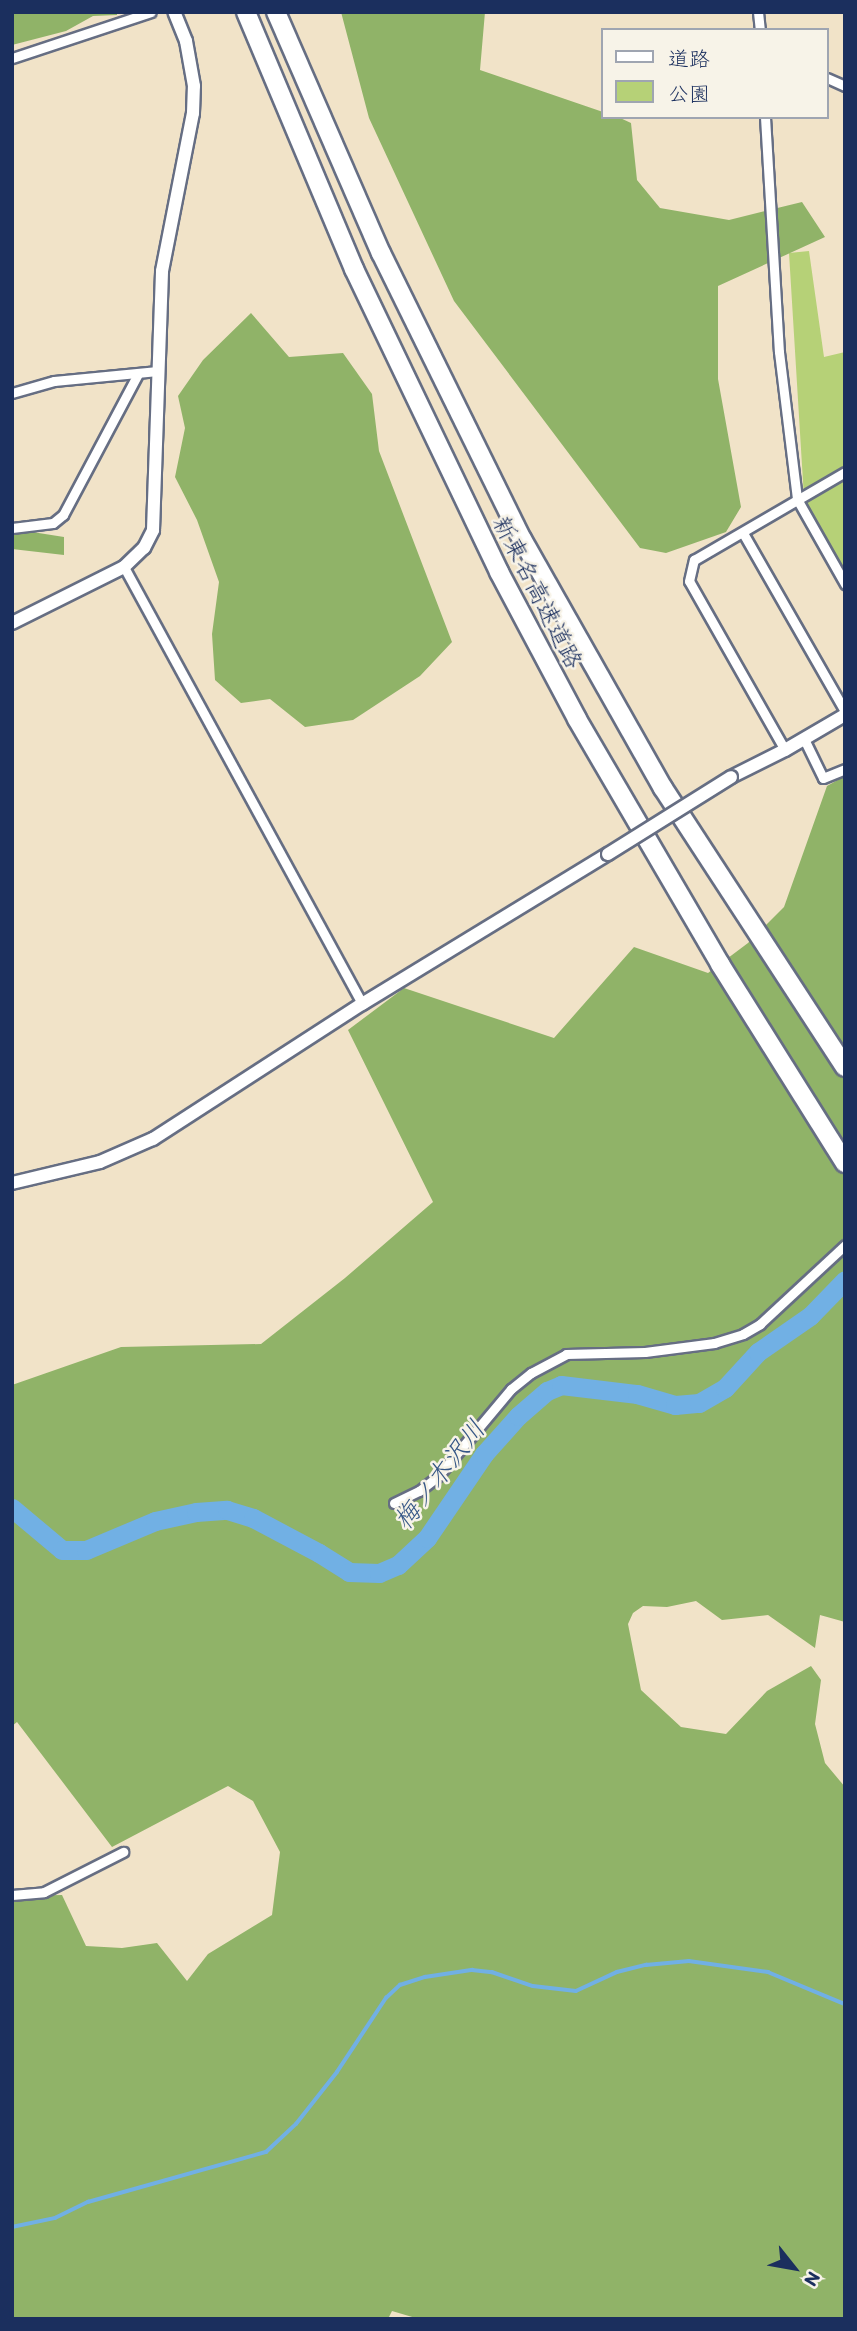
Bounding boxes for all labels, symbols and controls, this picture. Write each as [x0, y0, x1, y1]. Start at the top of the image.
legend [602, 28, 829, 119]
text: 道路 [668, 46, 710, 71]
text: 公園 [668, 81, 710, 106]
street label: 新東名高速道路 [487, 511, 589, 673]
water label: 梅ノ木沢川 [388, 1414, 492, 1536]
north arrow [759, 2233, 829, 2303]
text: N [799, 2268, 826, 2290]

